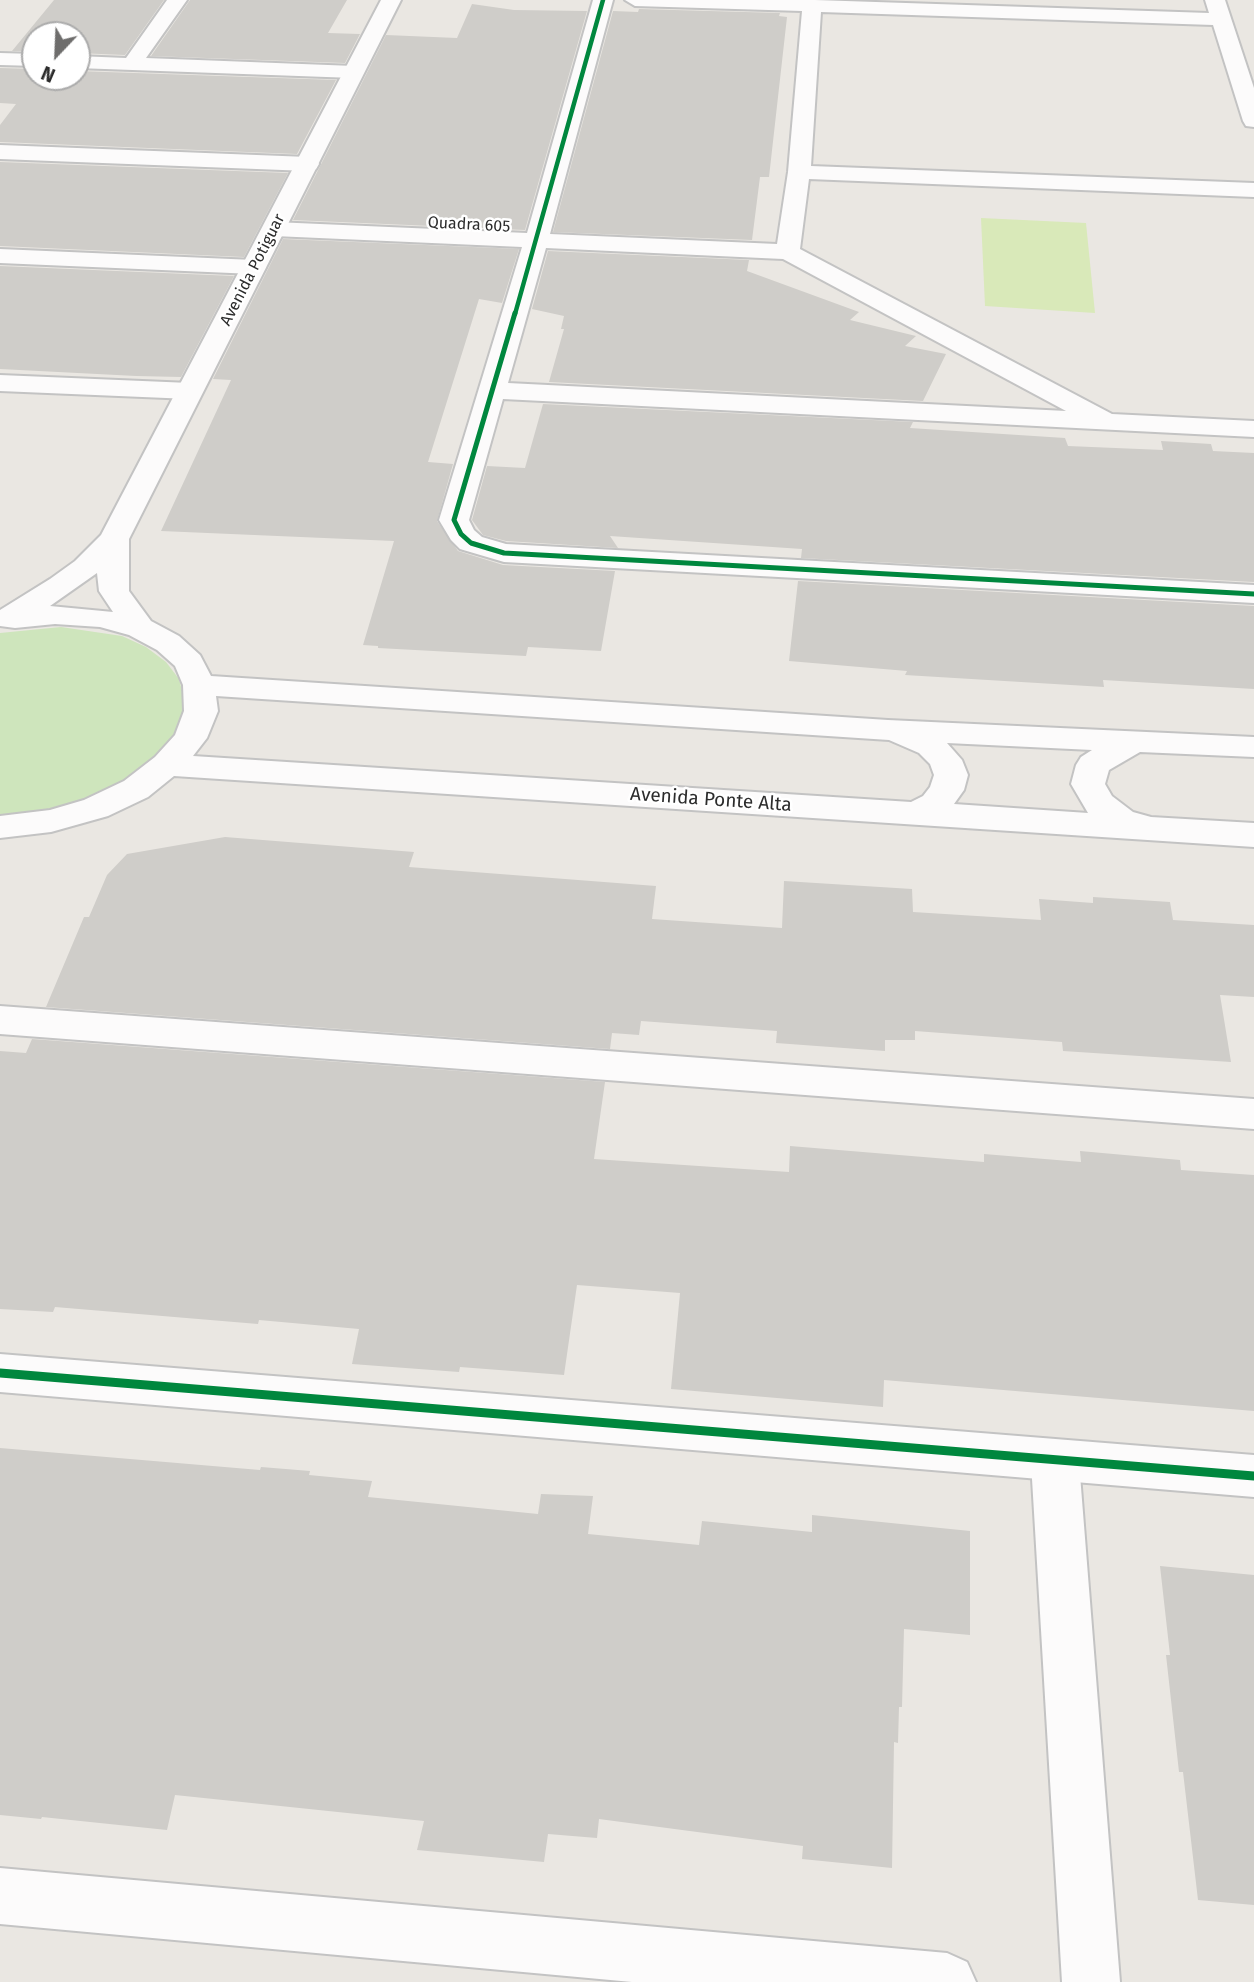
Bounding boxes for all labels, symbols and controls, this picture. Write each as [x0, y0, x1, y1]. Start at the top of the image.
north arrow [21, 21, 91, 91]
text: N [38, 61, 59, 87]
street label: Avenida Potiguar [217, 211, 289, 329]
street label: Quadra 605 [427, 213, 511, 237]
street label: Avenida Ponte Alta [629, 783, 793, 817]

